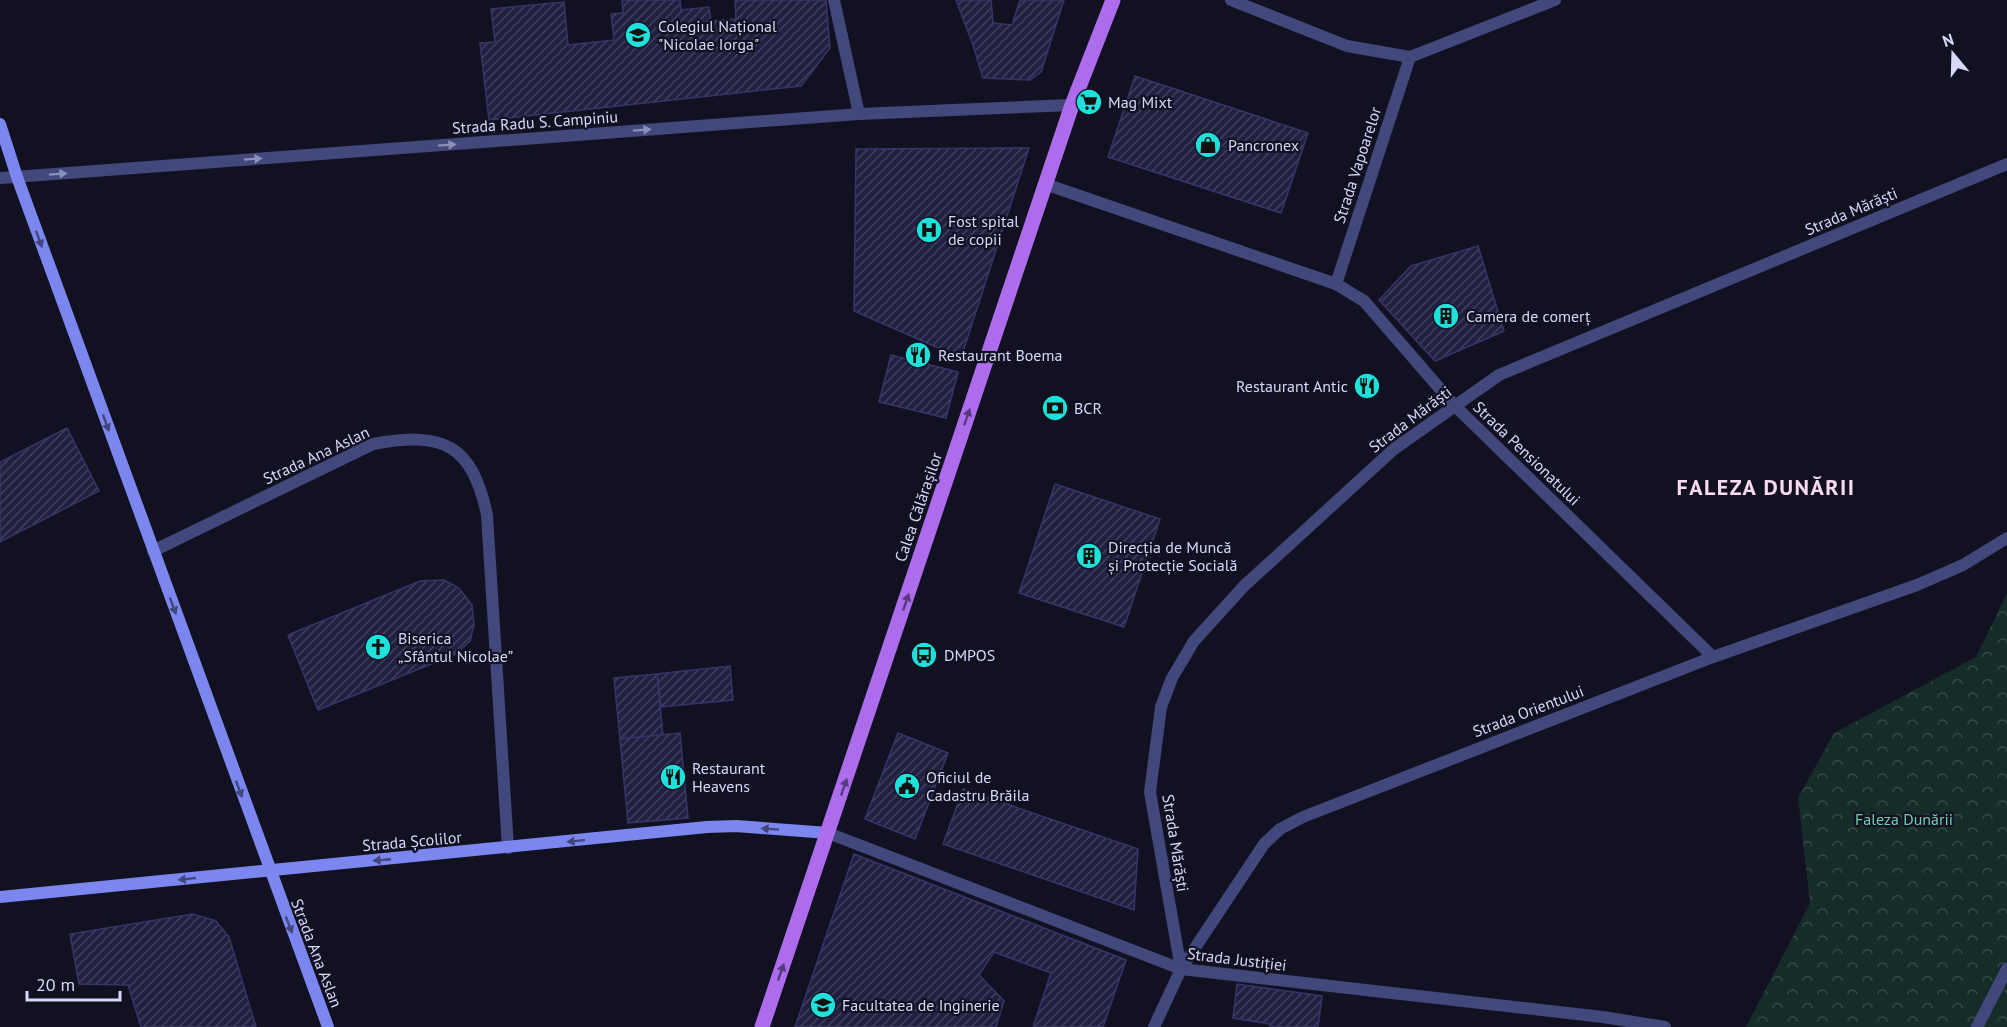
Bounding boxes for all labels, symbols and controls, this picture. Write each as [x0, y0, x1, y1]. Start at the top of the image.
place label: Colegiul Național "Nicolae Iorga" [658, 16, 777, 54]
school or university icon: Colegiul Național "Nicolae Iorga" [623, 20, 653, 50]
north arrow [1923, 24, 1983, 84]
text: N [1940, 29, 1956, 51]
supermarket icon: Mag Mixt [1074, 87, 1104, 117]
place label: Mag Mixt [1108, 92, 1173, 112]
street label: Strada Vapoarelor [1329, 104, 1385, 226]
street label: Strada Radu S. Campiniu [451, 106, 619, 138]
one-way arrow [632, 125, 651, 135]
shop icon: Pancronex [1193, 130, 1223, 160]
place label: Pancronex [1228, 135, 1299, 155]
one-way arrow [438, 140, 457, 150]
one-way arrow [243, 155, 262, 164]
one-way arrow [49, 169, 68, 179]
street label: Strada Mărăști [1802, 183, 1900, 239]
place label: Fost spital de copii [948, 211, 1019, 249]
hospital icon: Fost spital de copii [914, 215, 944, 245]
one-way arrow [35, 230, 45, 248]
building icon: Camera de comerț [1431, 301, 1461, 331]
place label: Camera de comerț [1466, 306, 1591, 326]
restaurant icon: Restaurant Boema [903, 340, 933, 370]
place label: Restaurant Boema [938, 345, 1062, 365]
restaurant icon: Restaurant Antic [1352, 371, 1382, 401]
place label: Restaurant Antic [1236, 376, 1348, 396]
street label: Strada Mărăști [1365, 381, 1455, 457]
bank icon: BCR [1040, 393, 1070, 423]
street label: Strada Pensionatului [1469, 397, 1585, 509]
place label: BCR [1074, 398, 1102, 418]
one-way arrow [963, 408, 973, 426]
one-way arrow [101, 414, 111, 432]
street label: Strada Ana Aslan [260, 422, 372, 488]
street label: Calea Călărașilor [890, 449, 946, 564]
district label: FALEZA DUNĂRII [1676, 473, 1856, 501]
place label: Direcția de Muncă și Protecție Socială [1108, 537, 1237, 575]
building icon: Direcția de Muncă și Protecție Socială [1074, 541, 1104, 571]
one-way arrow [901, 593, 911, 611]
one-way arrow [168, 597, 178, 615]
place label: Biserica „Sfântul Nicolae” [398, 628, 513, 666]
church icon: Biserica „Sfântul Nicolae” [363, 632, 393, 662]
bus stop icon: DMPOS [909, 640, 939, 670]
place label: DMPOS [944, 645, 995, 665]
street label: Strada Orientului [1470, 681, 1586, 741]
place label: Restaurant Heavens [692, 758, 766, 796]
restaurant icon: Restaurant Heavens [658, 762, 688, 792]
place label: Oficiul de Cadastru Brăila [926, 767, 1029, 805]
public building icon: Oficiul de Cadastru Brăila [892, 771, 922, 801]
one-way arrow [839, 778, 849, 796]
one-way arrow [235, 780, 245, 798]
street label: Strada Mărăști [1158, 793, 1194, 893]
park label: Faleza Dunării [1855, 809, 1953, 829]
one-way arrow [760, 824, 779, 834]
street label: Strada Școlilor [361, 827, 463, 855]
one-way arrow [566, 836, 585, 845]
one-way arrow [372, 855, 391, 865]
one-way arrow [178, 874, 197, 884]
street label: Strada Ana Aslan [287, 896, 347, 1010]
one-way arrow [285, 917, 295, 935]
street label: Strada Justiției [1186, 943, 1288, 975]
one-way arrow [777, 963, 786, 981]
scale bar [27, 964, 120, 1002]
text: 20 m [36, 973, 75, 996]
school or university icon: Facultatea de Inginerie [808, 990, 838, 1020]
place label: Facultatea de Inginerie [842, 995, 1000, 1015]

